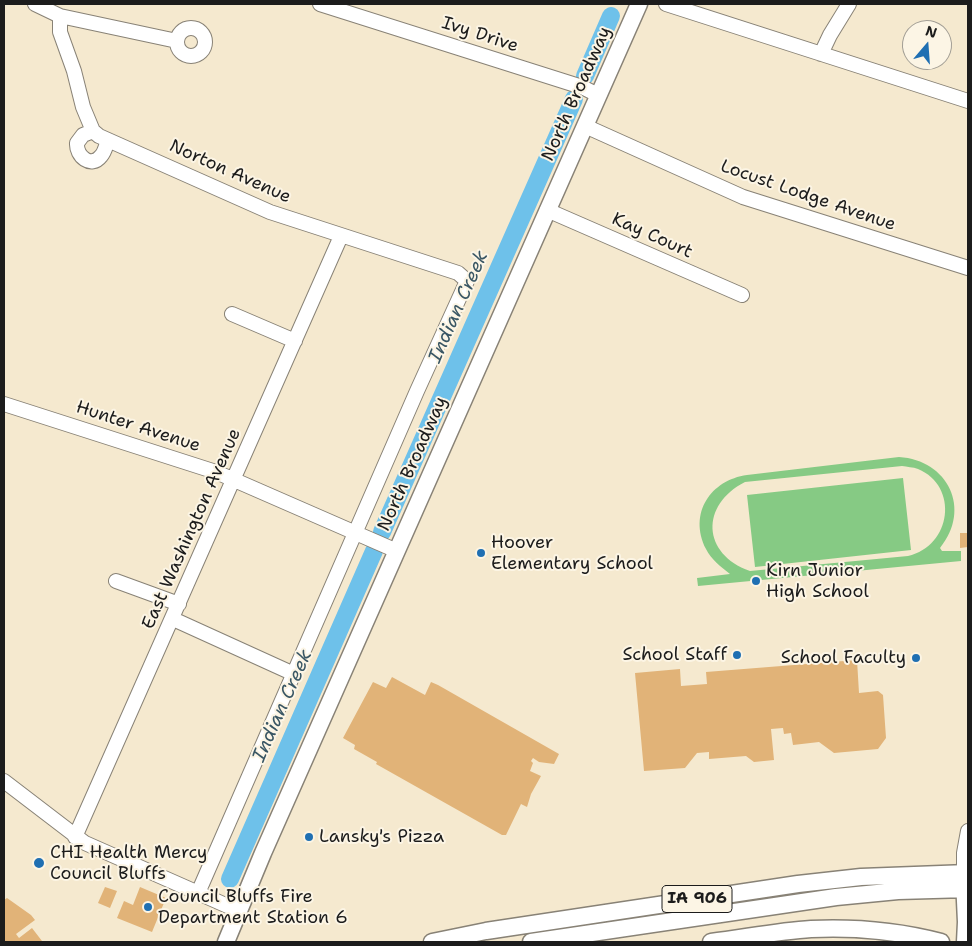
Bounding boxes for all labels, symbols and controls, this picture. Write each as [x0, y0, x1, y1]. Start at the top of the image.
street label: Ivy Drive [439, 12, 521, 58]
north arrow [902, 20, 952, 70]
text: N [923, 21, 939, 42]
street label: North Broadway [538, 23, 616, 165]
street label: Norton Avenue [166, 136, 294, 208]
street label: Locust Lodge Avenue [718, 156, 898, 236]
street label: Kay Court [608, 209, 696, 263]
water label: Indian Creek [424, 247, 494, 367]
street label: North Broadway [374, 393, 452, 535]
street label: Hunter Avenue [73, 397, 203, 457]
street label: East Washington Avenue [138, 425, 246, 633]
place label: Hoover Elementary School [491, 532, 653, 574]
marker: Hoover Elementary School [475, 547, 487, 559]
place label: Kirn Junior High School [766, 560, 869, 602]
marker: Kirn Junior High School [750, 575, 762, 587]
place label: School Staff [622, 644, 727, 666]
water label: Indian Creek [248, 646, 318, 766]
place label: School Faculty [781, 647, 906, 669]
marker: School Staff [731, 649, 743, 661]
marker: School Faculty [910, 652, 922, 664]
place label: Lansky's Pizza [319, 826, 444, 848]
marker: Lansky's Pizza [303, 831, 315, 843]
place label: CHI Health Mercy Council Bluffs [50, 842, 207, 884]
marker: CHI Health Mercy Council Bluffs [32, 856, 46, 870]
place label: Council Bluffs Fire Department Station 6 [158, 886, 348, 929]
road number: IA 906 [662, 886, 732, 912]
marker: Council Bluffs Fire Department Station 6 [142, 901, 154, 913]

